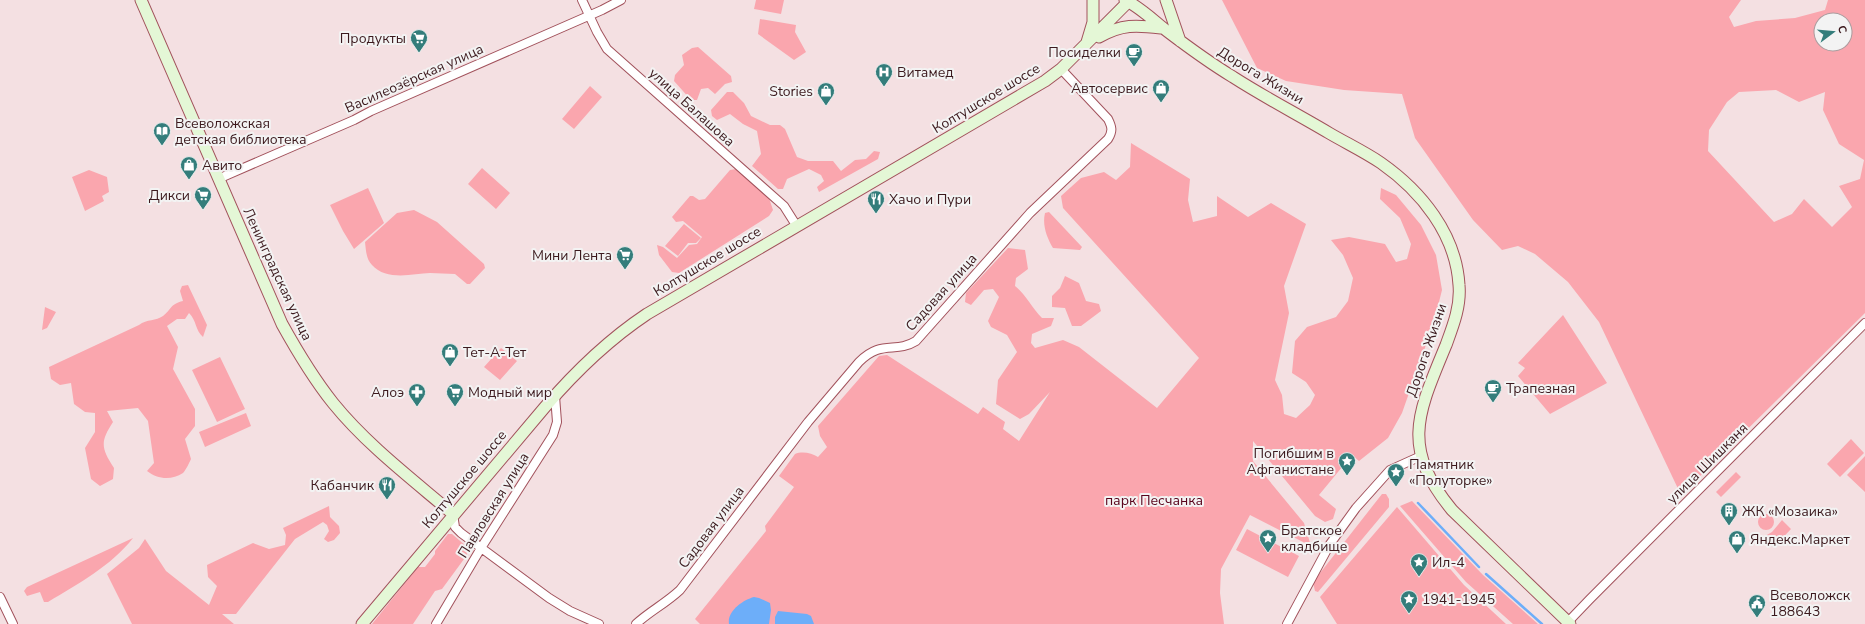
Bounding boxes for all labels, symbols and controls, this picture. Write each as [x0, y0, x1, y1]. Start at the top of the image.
north arrow [1813, 12, 1853, 52]
text: С [1834, 24, 1851, 36]
supermarket icon: Продукты [409, 28, 429, 53]
place label: Продукты [340, 29, 406, 48]
street label: Василеозёрская улица [342, 39, 487, 118]
cafe icon: Посиделки [1124, 42, 1144, 67]
street label: Дорога Жизни [1214, 42, 1307, 109]
place label: Посиделки [1048, 43, 1121, 62]
street label: Колтушское шоссе [929, 59, 1044, 138]
hospital icon: Витамед [874, 62, 894, 87]
place label: Витамед [897, 63, 954, 82]
street label: улица Балашова [645, 64, 739, 151]
shop icon: Автосервис [1151, 78, 1171, 103]
place label: Автосервис [1071, 79, 1148, 98]
shop icon: Stories [816, 81, 836, 106]
place label: Stories [769, 82, 813, 101]
place label: Всеволожская детская библиотека [175, 114, 306, 149]
library icon: Всеволожская детская библиотека [152, 121, 172, 146]
shop icon: Авито [179, 155, 199, 180]
place label: Авито [202, 156, 242, 175]
supermarket icon: Дикси [193, 185, 213, 210]
place label: Дикси [149, 186, 190, 205]
restaurant icon: Хачо и Пури [866, 189, 886, 214]
place label: Хачо и Пури [889, 190, 971, 209]
street label: Ленинградская улица [238, 205, 317, 344]
street label: Колтушское шоссе [650, 222, 765, 301]
supermarket icon: Мини Лента [615, 245, 635, 270]
place label: Мини Лента [532, 246, 612, 265]
street label: Садовая улица [901, 249, 981, 335]
street label: Дорога Жизни [1402, 301, 1451, 399]
shop icon: Тет-А-Тет [440, 342, 460, 367]
place label: Тет-А-Тет [463, 343, 527, 362]
cafe icon: Трапезная [1483, 378, 1503, 403]
place label: Трапезная [1506, 379, 1575, 398]
pharmacy icon: Алоэ [407, 382, 427, 407]
supermarket icon: Модный мир [445, 382, 465, 407]
place label: Алоэ [371, 383, 404, 402]
place label: Модный мир [468, 383, 552, 402]
street label: улица Шишканя [1663, 419, 1752, 508]
street label: Колтушское шоссе [418, 426, 511, 532]
place label: Погибшим в Афганистане [1246, 444, 1334, 479]
street label: Павловская улица [453, 449, 534, 562]
place icon: Погибшим в Афганистане [1337, 451, 1357, 476]
place label: Памятник «Полуторке» [1409, 455, 1493, 490]
place icon: Памятник «Полуторке» [1386, 462, 1406, 487]
restaurant icon: Кабанчик [377, 475, 397, 500]
place label: Кабанчик [311, 476, 375, 495]
street label: Садовая улица [674, 482, 749, 572]
park label: парк Песчанка [1105, 491, 1203, 510]
building icon: ЖК «Мозаика» [1719, 501, 1739, 526]
place label: ЖК «Мозаика» [1742, 502, 1838, 521]
place label: Братское кладбище [1281, 521, 1347, 556]
place icon: Братское кладбище [1258, 528, 1278, 553]
shop icon: Яндекс.Маркет [1727, 529, 1747, 554]
place label: Яндекс.Маркет [1750, 530, 1851, 549]
place icon: Ил-4 [1409, 552, 1429, 577]
place label: Ил-4 [1432, 553, 1465, 572]
place label: Всеволожск 188643 [1770, 586, 1851, 621]
place icon: 1941-1945 [1399, 589, 1419, 614]
place label: 1941-1945 [1422, 590, 1495, 609]
public building icon: Всеволожск 188643 [1747, 593, 1767, 618]

